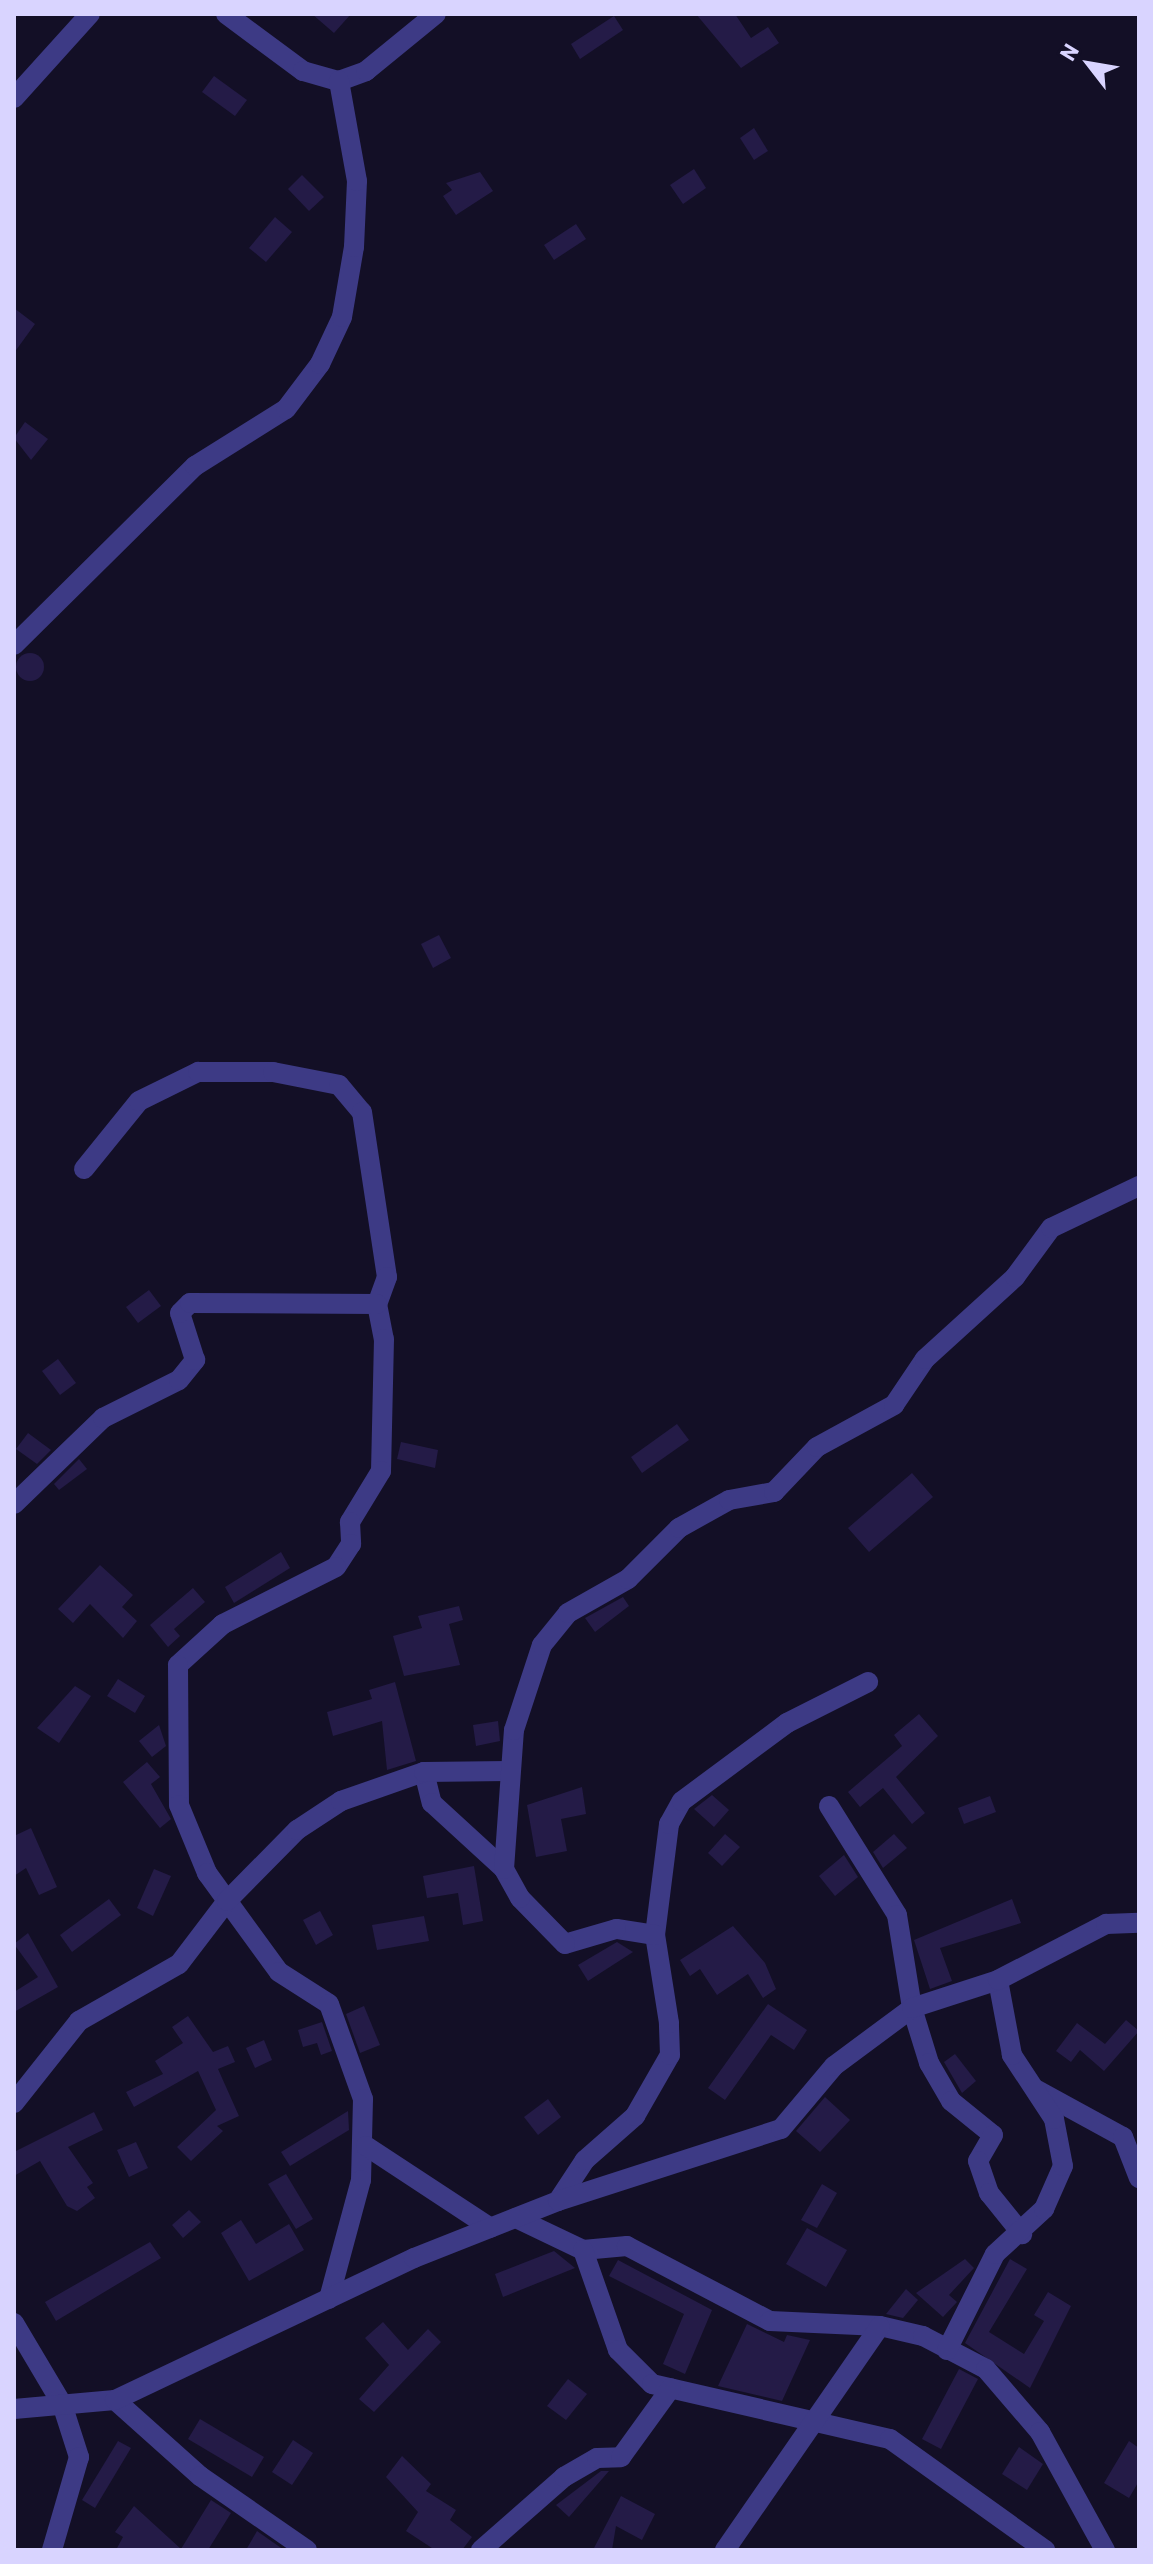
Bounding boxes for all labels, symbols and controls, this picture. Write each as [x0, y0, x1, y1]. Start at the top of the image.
north arrow [1049, 24, 1129, 104]
text: N [1054, 39, 1083, 65]

